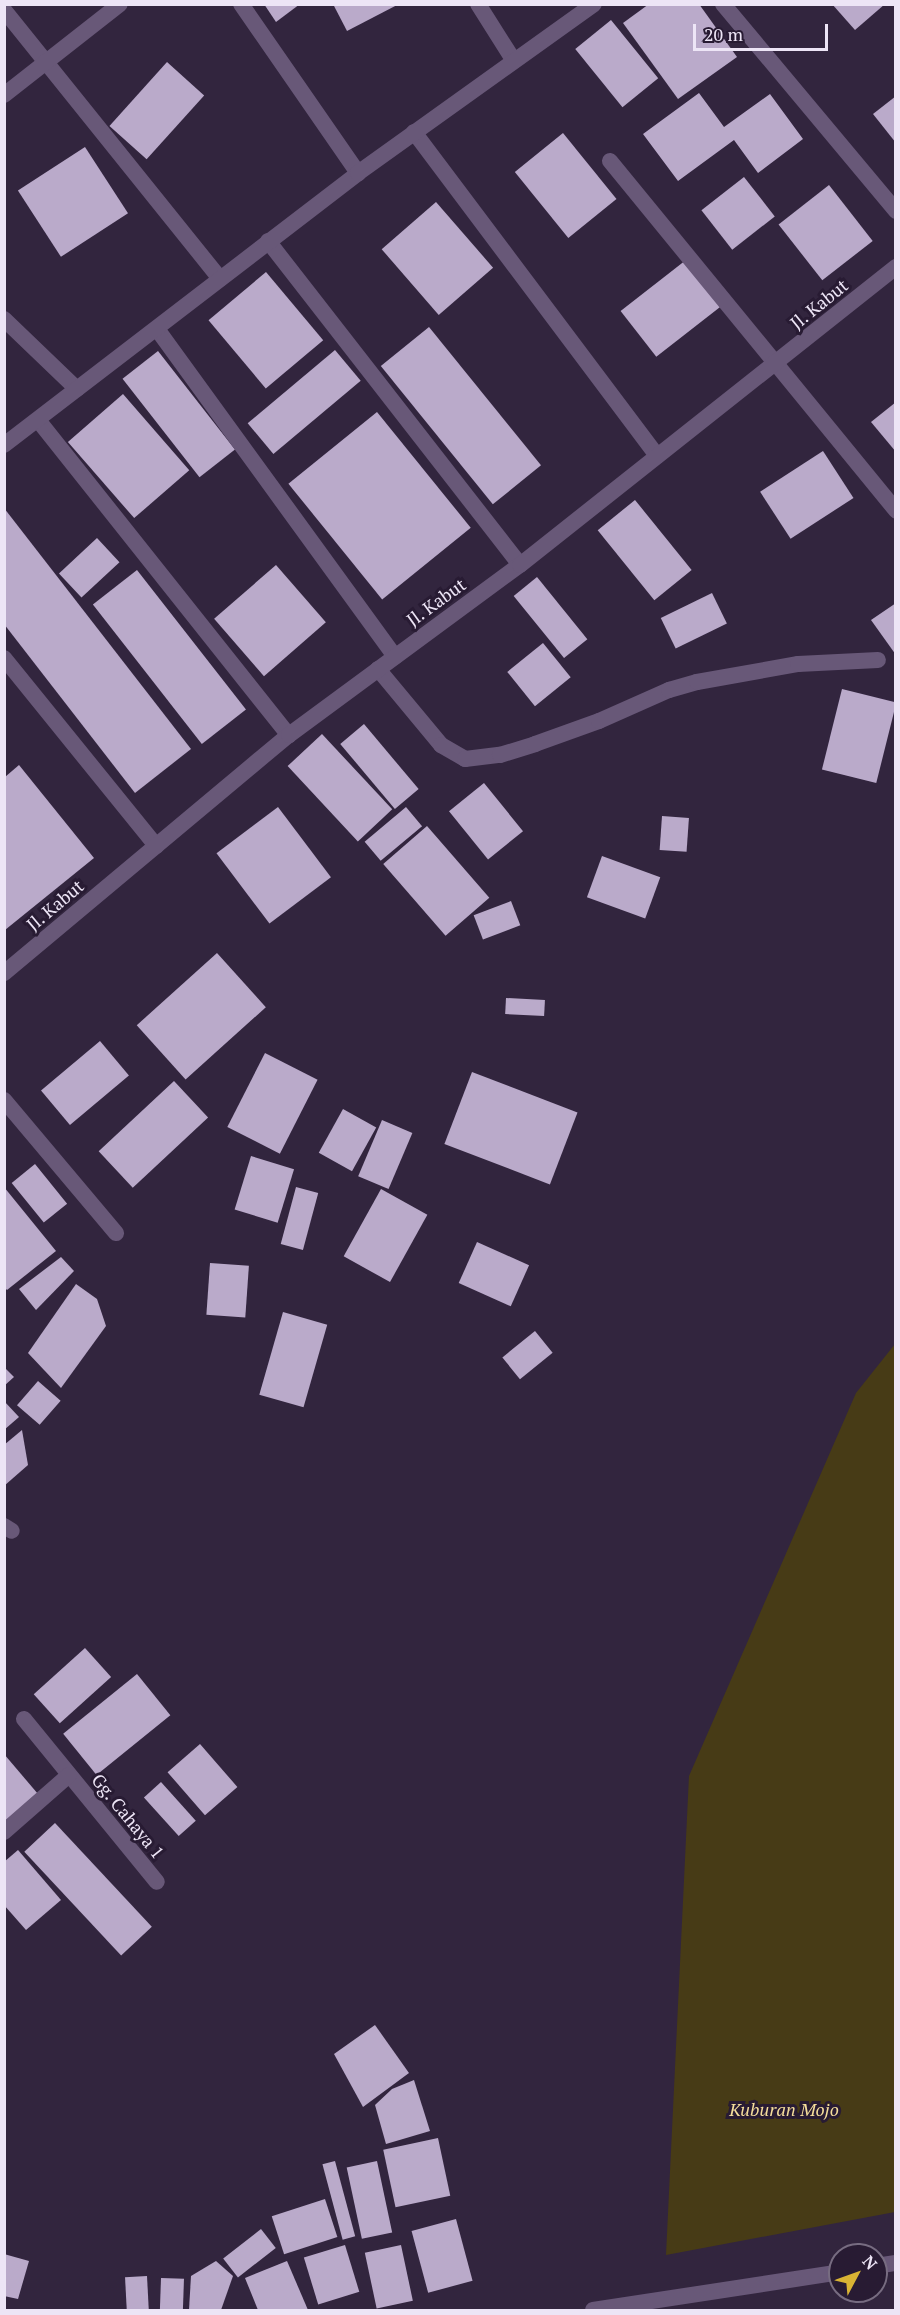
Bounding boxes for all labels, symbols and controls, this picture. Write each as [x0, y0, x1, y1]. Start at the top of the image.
scale bar [696, 12, 831, 50]
text: 20 m [704, 22, 743, 46]
street label: Jl. Kabut [786, 274, 852, 334]
street label: Jl. Kabut [402, 573, 470, 631]
street label: Jl. Kabut [22, 875, 88, 935]
street label: Gg. Cahaya 1 [87, 1769, 169, 1863]
park label: Kuburan Mojo [729, 2098, 839, 2120]
north arrow [828, 2243, 888, 2303]
text: N [858, 2251, 882, 2274]

